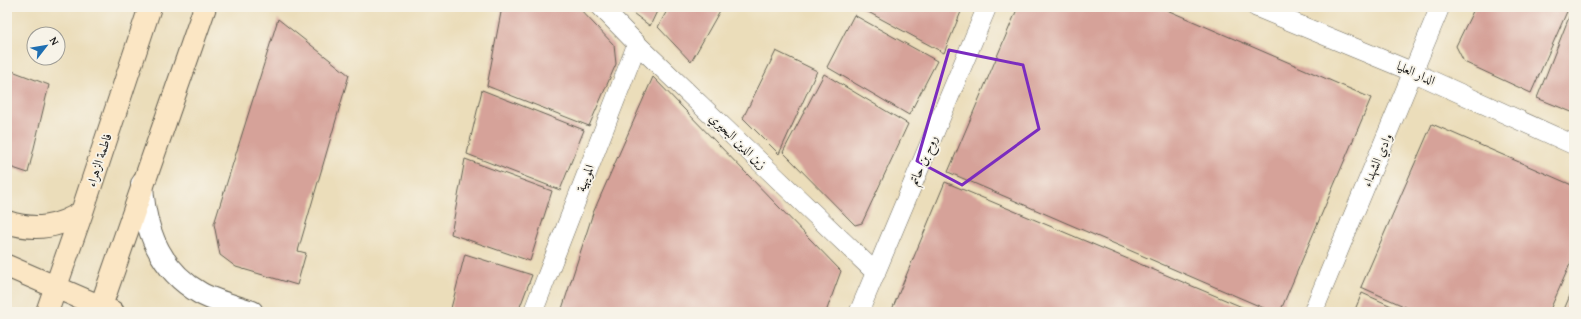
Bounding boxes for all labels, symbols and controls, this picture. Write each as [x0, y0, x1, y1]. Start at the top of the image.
north arrow [26, 26, 66, 66]
text: N [46, 34, 64, 49]
street label: الدار العليا [1394, 56, 1438, 90]
street label: زين الدين البحيري [704, 109, 771, 174]
street label: وادي الشهداء [1357, 130, 1398, 190]
street label: فاطمة الزهراء [81, 131, 117, 189]
street label: روح بن حاتم [904, 132, 944, 189]
street label: المويهية [571, 161, 599, 194]

